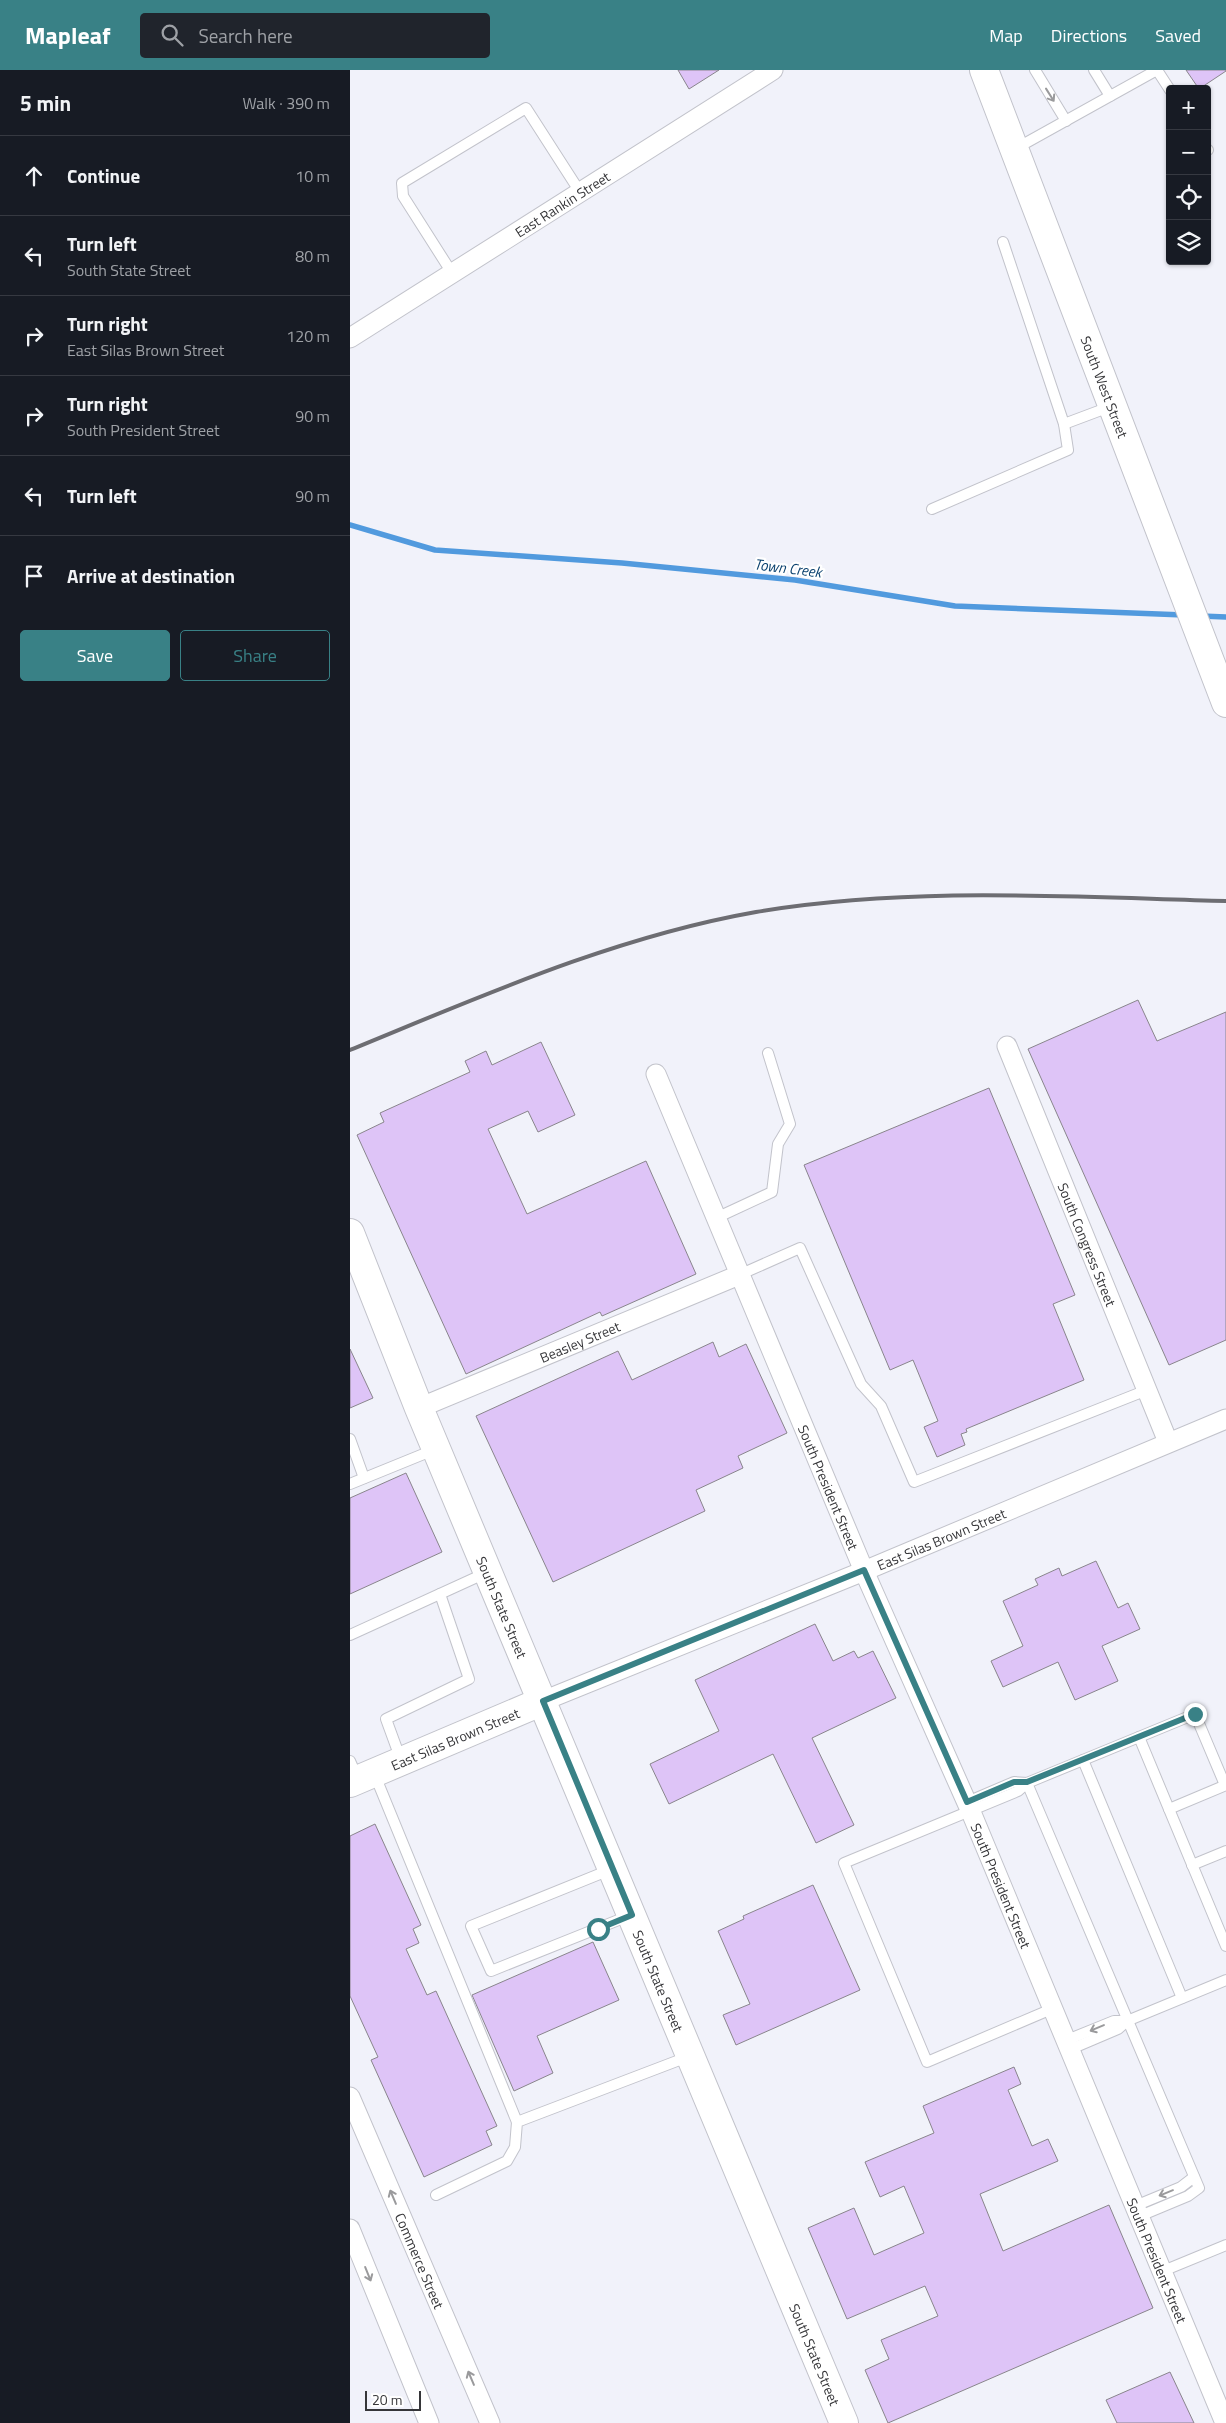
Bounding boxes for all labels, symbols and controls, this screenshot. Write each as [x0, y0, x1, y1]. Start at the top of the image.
search box [140, 13, 490, 58]
text: Mapleaf [25, 17, 110, 53]
icon: search [158, 21, 186, 49]
text: Search here [198, 21, 293, 50]
text: Map [989, 22, 1023, 49]
text: Directions [1051, 22, 1127, 49]
text: Saved [1155, 22, 1201, 49]
map controls [1166, 85, 1211, 265]
button: + [1166, 85, 1211, 130]
text: 5 min [20, 87, 71, 119]
one-way arrow [1046, 88, 1056, 102]
text: Walk · 390 m [242, 91, 330, 115]
button: − [1166, 130, 1211, 175]
text: Continue [67, 161, 140, 190]
icon: ahead [20, 162, 48, 190]
text: 10 m [295, 164, 330, 188]
street label: East Rankin Street [510, 166, 614, 242]
button: locate [1166, 175, 1211, 220]
button: layers [1166, 220, 1211, 265]
text: Turn left [67, 229, 137, 258]
icon: left [20, 242, 48, 270]
text: 80 m [295, 244, 330, 268]
text: South State Street [67, 258, 191, 282]
text: Turn right [67, 309, 148, 338]
icon: right [20, 322, 48, 350]
text: 120 m [286, 324, 330, 348]
street label: South West Street [1076, 333, 1134, 441]
text: East Silas Brown Street [67, 338, 224, 362]
text: Turn right [67, 389, 148, 418]
icon: right [20, 402, 48, 430]
text: 90 m [295, 404, 330, 428]
text: South President Street [67, 418, 220, 442]
text: Turn left [67, 481, 137, 510]
icon: left [20, 482, 48, 510]
text: 90 m [295, 484, 330, 508]
water label: Town Creek [753, 552, 825, 584]
text: Arrive at destination [67, 561, 235, 590]
icon: arrive [20, 562, 48, 590]
button: Save [20, 630, 170, 681]
button: Share [180, 630, 330, 681]
street label: South Congress Street [1053, 1179, 1122, 1309]
street label: Beasley Street [536, 1315, 623, 1367]
street label: South President Street [793, 1421, 865, 1553]
street label: East Silas Brown Street [873, 1502, 1009, 1575]
street label: South State Street [472, 1553, 533, 1661]
street label: East Silas Brown Street [387, 1702, 523, 1775]
route end [1184, 1703, 1207, 1726]
street label: South President Street [966, 1820, 1037, 1951]
route start [587, 1918, 610, 1941]
street label: South State Street [628, 1927, 689, 2035]
one-way arrow [1089, 2024, 1105, 2033]
one-way arrow [1159, 2189, 1174, 2199]
one-way arrow [388, 2190, 398, 2205]
street label: South President Street [1122, 2195, 1193, 2326]
street label: Commerce Street [390, 2209, 450, 2312]
one-way arrow [364, 2266, 374, 2281]
street label: South State Street [785, 2300, 846, 2409]
one-way arrow [466, 2371, 476, 2386]
scale bar [365, 2388, 421, 2411]
text: 20 m [372, 2389, 402, 2410]

